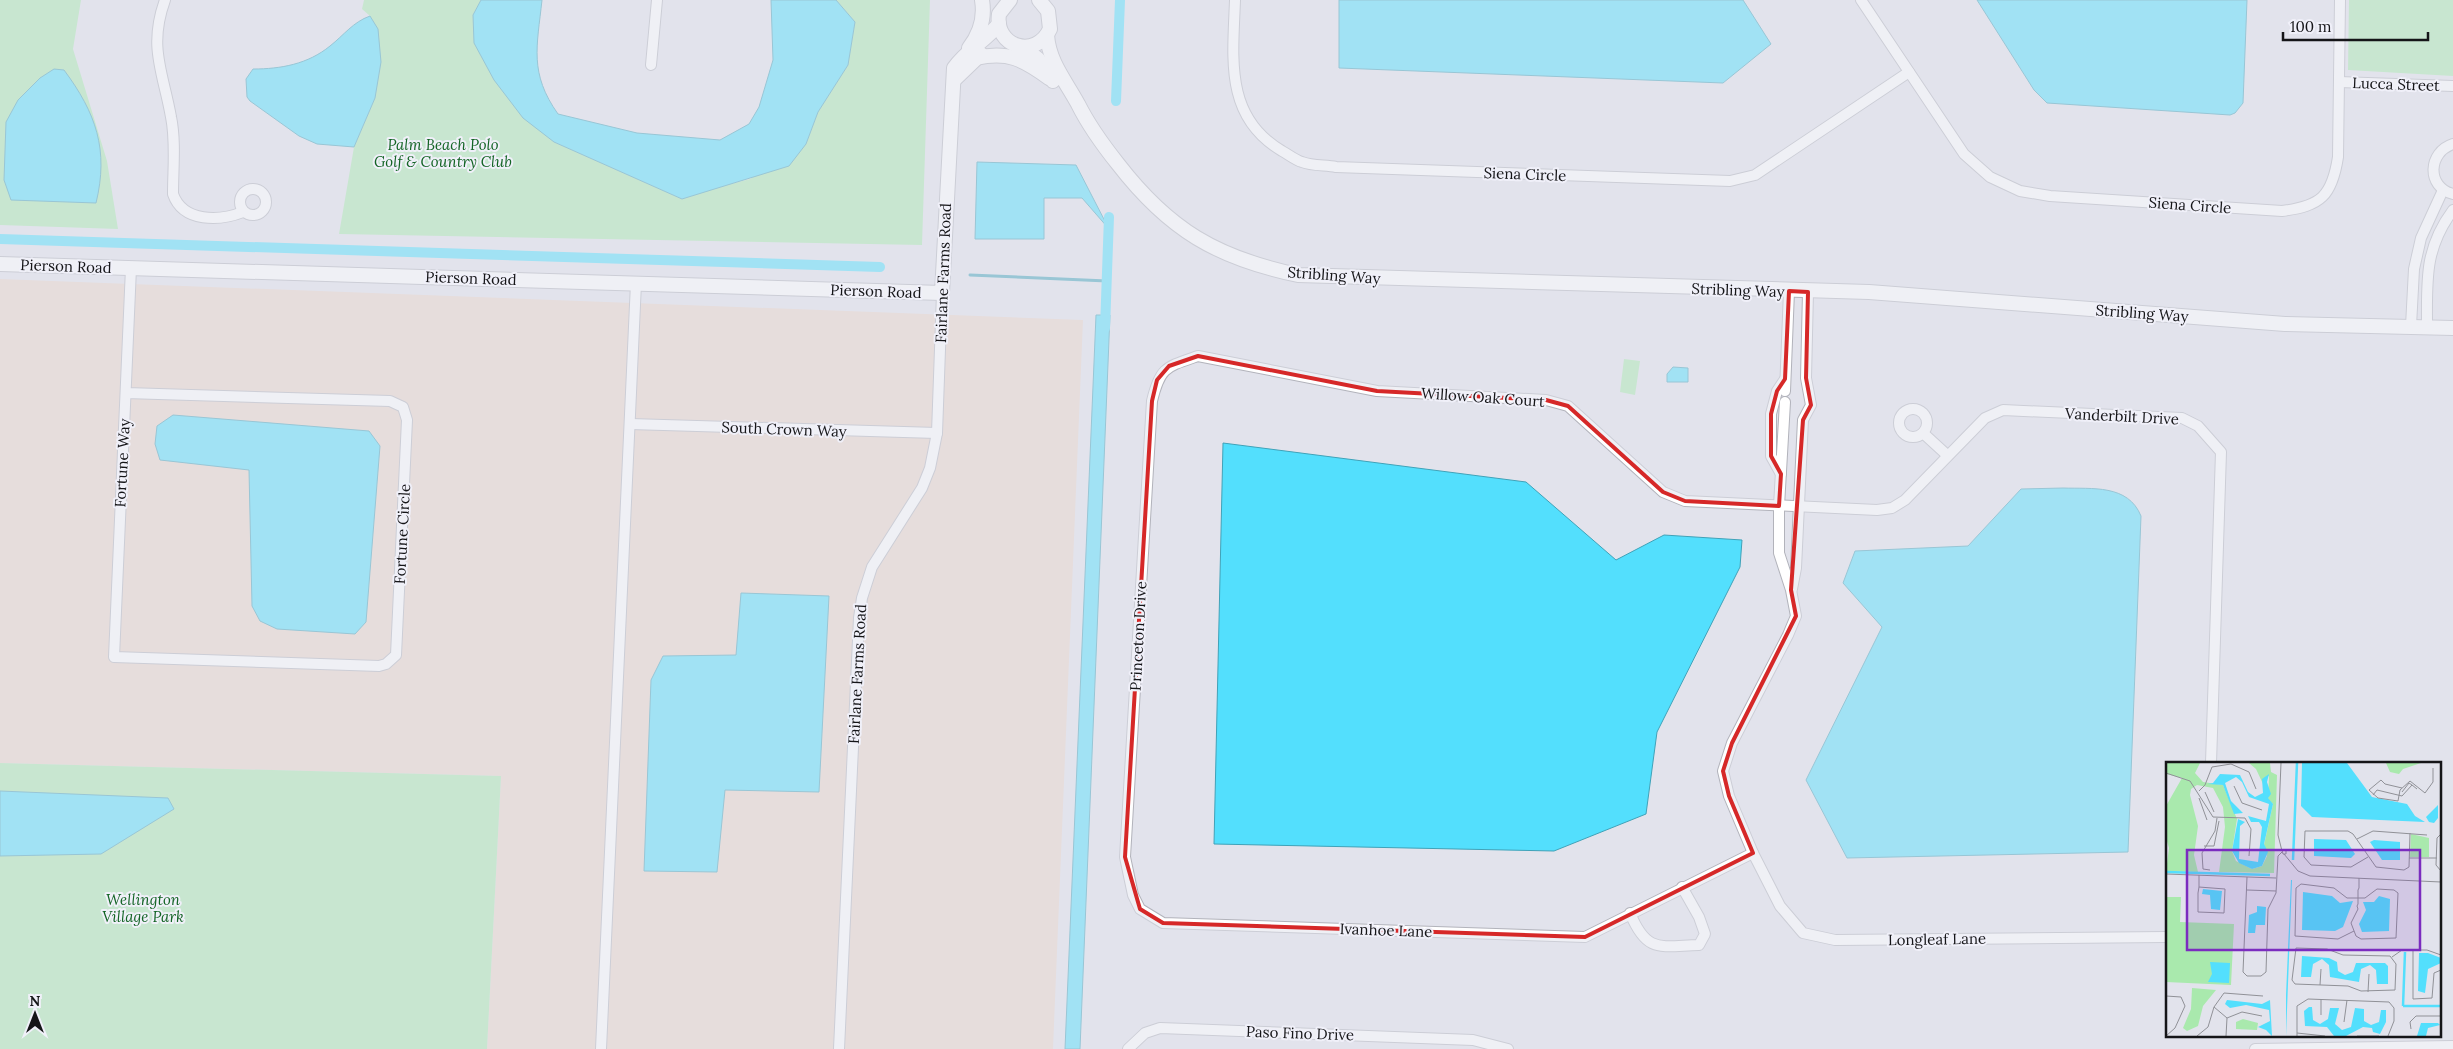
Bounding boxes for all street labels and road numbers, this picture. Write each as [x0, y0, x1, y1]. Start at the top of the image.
street label: Lucca Street [2352, 73, 2440, 95]
street label: Siena Circle [1483, 163, 1567, 185]
street label: Siena Circle [2148, 193, 2232, 217]
street label: Fairlane Farms Road [931, 203, 955, 343]
street label: Pierson Road [20, 255, 112, 277]
street label: Stribling Way [1287, 262, 1381, 288]
street label: Pierson Road [425, 267, 517, 289]
street label: Stribling Way [1691, 279, 1785, 301]
street label: Pierson Road [830, 280, 922, 302]
street label: Stribling Way [2095, 300, 2189, 326]
street label: Willow Oak Court [1421, 383, 1546, 411]
street label: Vanderbilt Drive [2064, 403, 2179, 428]
street label: South Crown Way [721, 417, 847, 441]
street label: Fortune Way [110, 418, 134, 508]
street label: Fortune Circle [390, 483, 414, 585]
street label: Princeton Drive [1126, 581, 1150, 691]
street label: Fairlane Farms Road [844, 604, 870, 744]
street label: Ivanhoe Lane [1339, 919, 1433, 941]
street label: Longleaf Lane [1888, 929, 1986, 949]
street label: Paso Fino Drive [1246, 1022, 1354, 1044]

